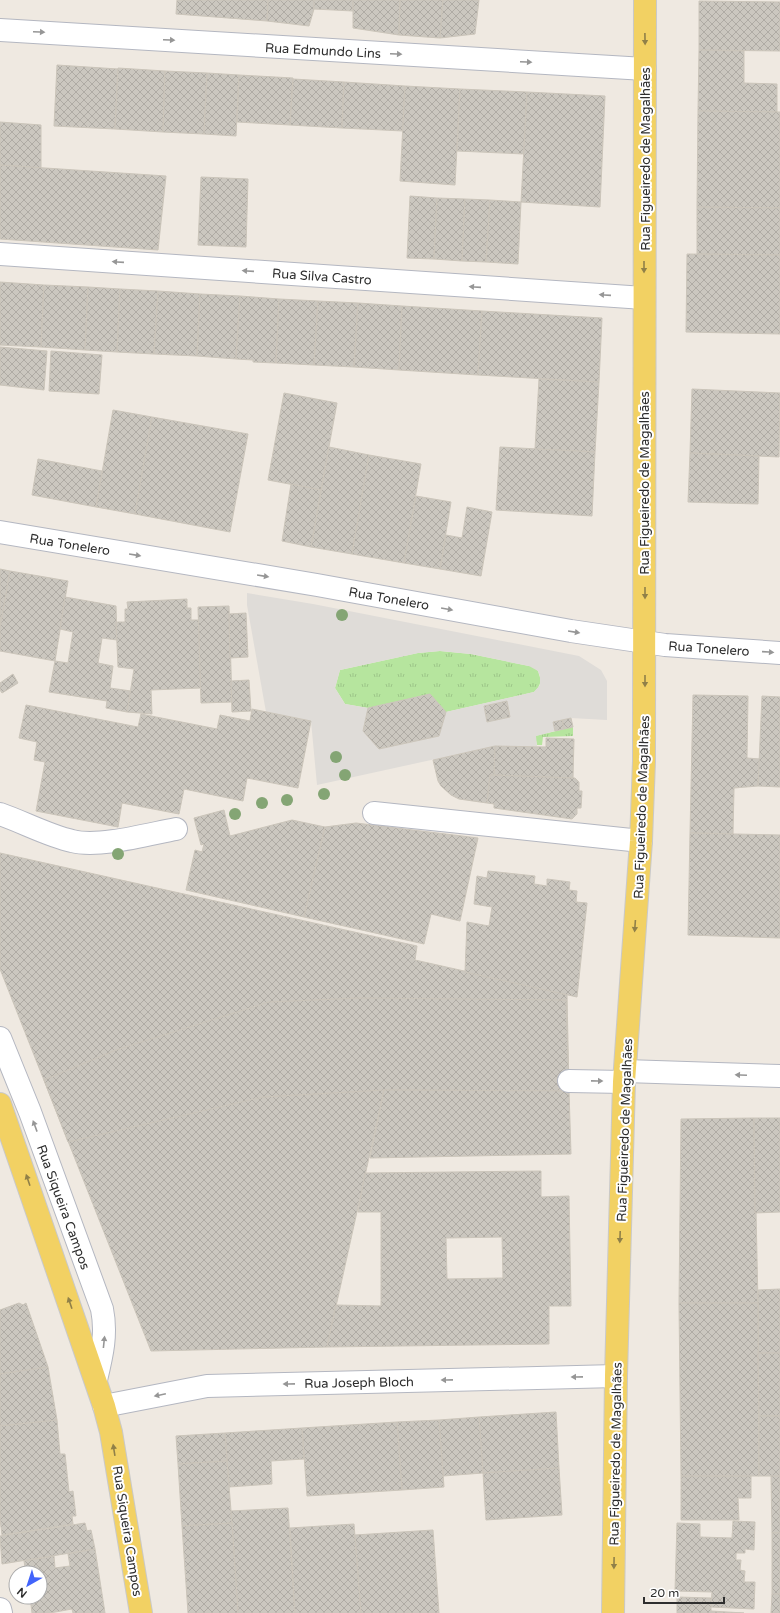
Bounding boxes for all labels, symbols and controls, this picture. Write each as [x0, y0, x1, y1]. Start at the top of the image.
one-way arrow [33, 29, 45, 36]
one-way arrow [642, 33, 648, 46]
one-way arrow [163, 37, 175, 44]
street label: Rua Edmundo Lins [264, 40, 381, 62]
one-way arrow [390, 51, 402, 58]
one-way arrow [520, 59, 532, 66]
street label: Rua Figueiredo de Magalhães [638, 67, 654, 251]
one-way arrow [112, 259, 124, 266]
one-way arrow [641, 261, 647, 274]
street label: Rua Silva Castro [272, 266, 372, 288]
one-way arrow [242, 268, 254, 275]
one-way arrow [469, 283, 481, 290]
one-way arrow [599, 292, 611, 299]
street label: Rua Figueiredo de Magalhães [637, 391, 653, 575]
street label: Rua Tonelero [28, 531, 111, 559]
one-way arrow [129, 552, 141, 558]
one-way arrow [257, 573, 269, 579]
street label: Rua Tonelero [347, 584, 430, 614]
one-way arrow [642, 587, 648, 600]
one-way arrow [440, 606, 453, 612]
one-way arrow [568, 629, 581, 635]
street label: Rua Tonelero [668, 638, 750, 660]
one-way arrow [762, 649, 774, 656]
one-way arrow [642, 675, 648, 688]
street label: Rua Figueiredo de Magalhães [631, 715, 653, 899]
one-way arrow [632, 920, 639, 932]
street label: Rua Figueiredo de Magalhães [614, 1038, 636, 1222]
one-way arrow [734, 1072, 747, 1078]
one-way arrow [591, 1078, 603, 1085]
one-way arrow [32, 1120, 38, 1132]
street label: Rua Siqueira Campos [33, 1143, 93, 1272]
one-way arrow [24, 1174, 30, 1186]
one-way arrow [617, 1231, 623, 1244]
one-way arrow [67, 1297, 73, 1309]
one-way arrow [101, 1336, 107, 1348]
street label: Rua Figueiredo de Magalhães [606, 1362, 626, 1546]
one-way arrow [571, 1373, 583, 1380]
street label: Rua Joseph Bloch [304, 1374, 414, 1392]
one-way arrow [440, 1377, 453, 1383]
one-way arrow [283, 1380, 295, 1387]
one-way arrow [154, 1393, 167, 1399]
one-way arrow [111, 1444, 117, 1456]
street label: Rua Siqueira Campos [109, 1465, 145, 1598]
one-way arrow [611, 1557, 617, 1570]
north arrow [8, 1565, 48, 1605]
scale bar [644, 1579, 724, 1605]
text: N [14, 1585, 30, 1600]
text: 20 m [650, 1586, 679, 1600]

